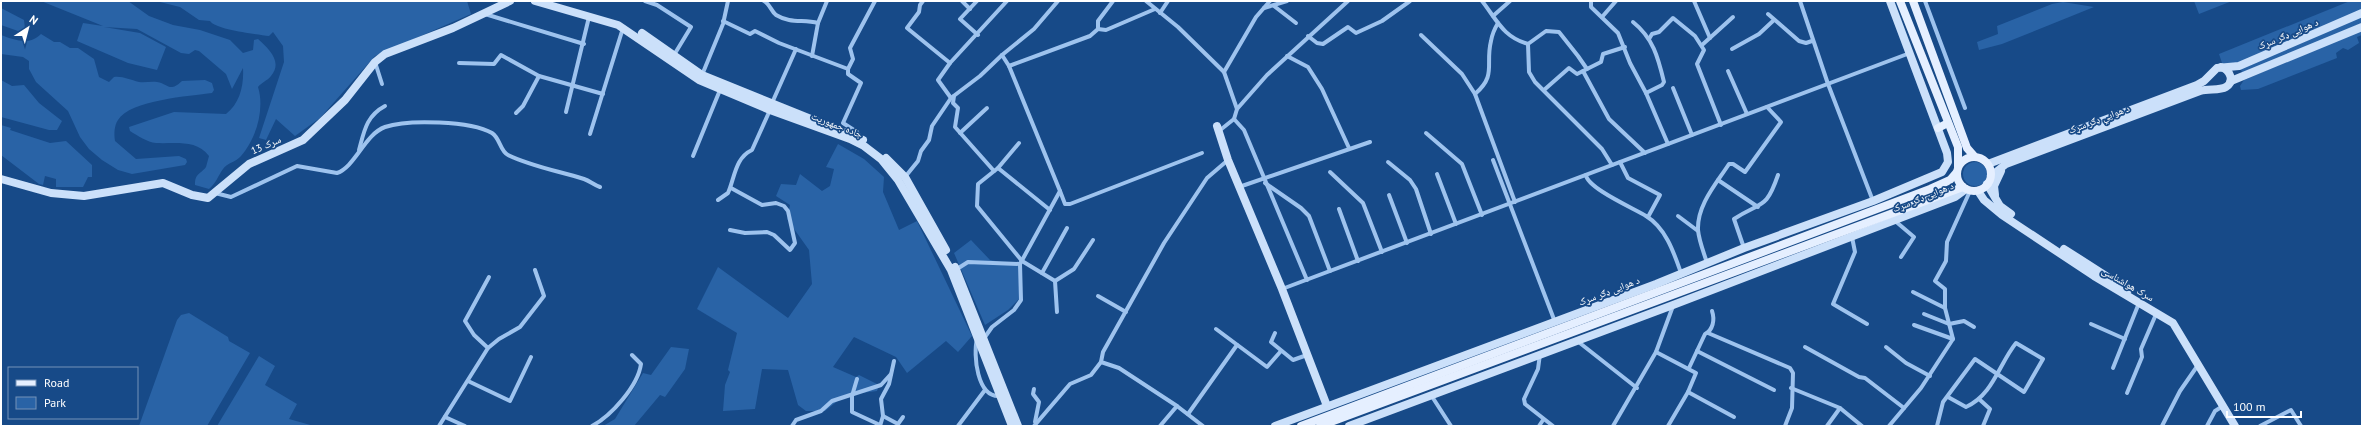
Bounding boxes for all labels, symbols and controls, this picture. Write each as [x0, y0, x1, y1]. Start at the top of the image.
north arrow [8, 8, 48, 48]
text: N [27, 12, 41, 28]
street label: د هوایی ډګر سړک [2256, 15, 2320, 53]
street label: د هوايي ډګر سړک [2066, 101, 2132, 138]
street label: جاده جمهوریت [809, 109, 865, 141]
street label: سرک 13 [249, 133, 283, 157]
street label: د هوایی ډګر سړک [1891, 179, 1956, 215]
street label: سرک هواشناسی [2100, 264, 2157, 304]
street label: د هوایی ډګر سړک [1576, 273, 1642, 309]
legend [8, 367, 138, 419]
text: Road [44, 375, 69, 390]
scale bar [2227, 393, 2301, 419]
text: Park [44, 395, 66, 410]
text: 100 m [2233, 399, 2266, 414]

